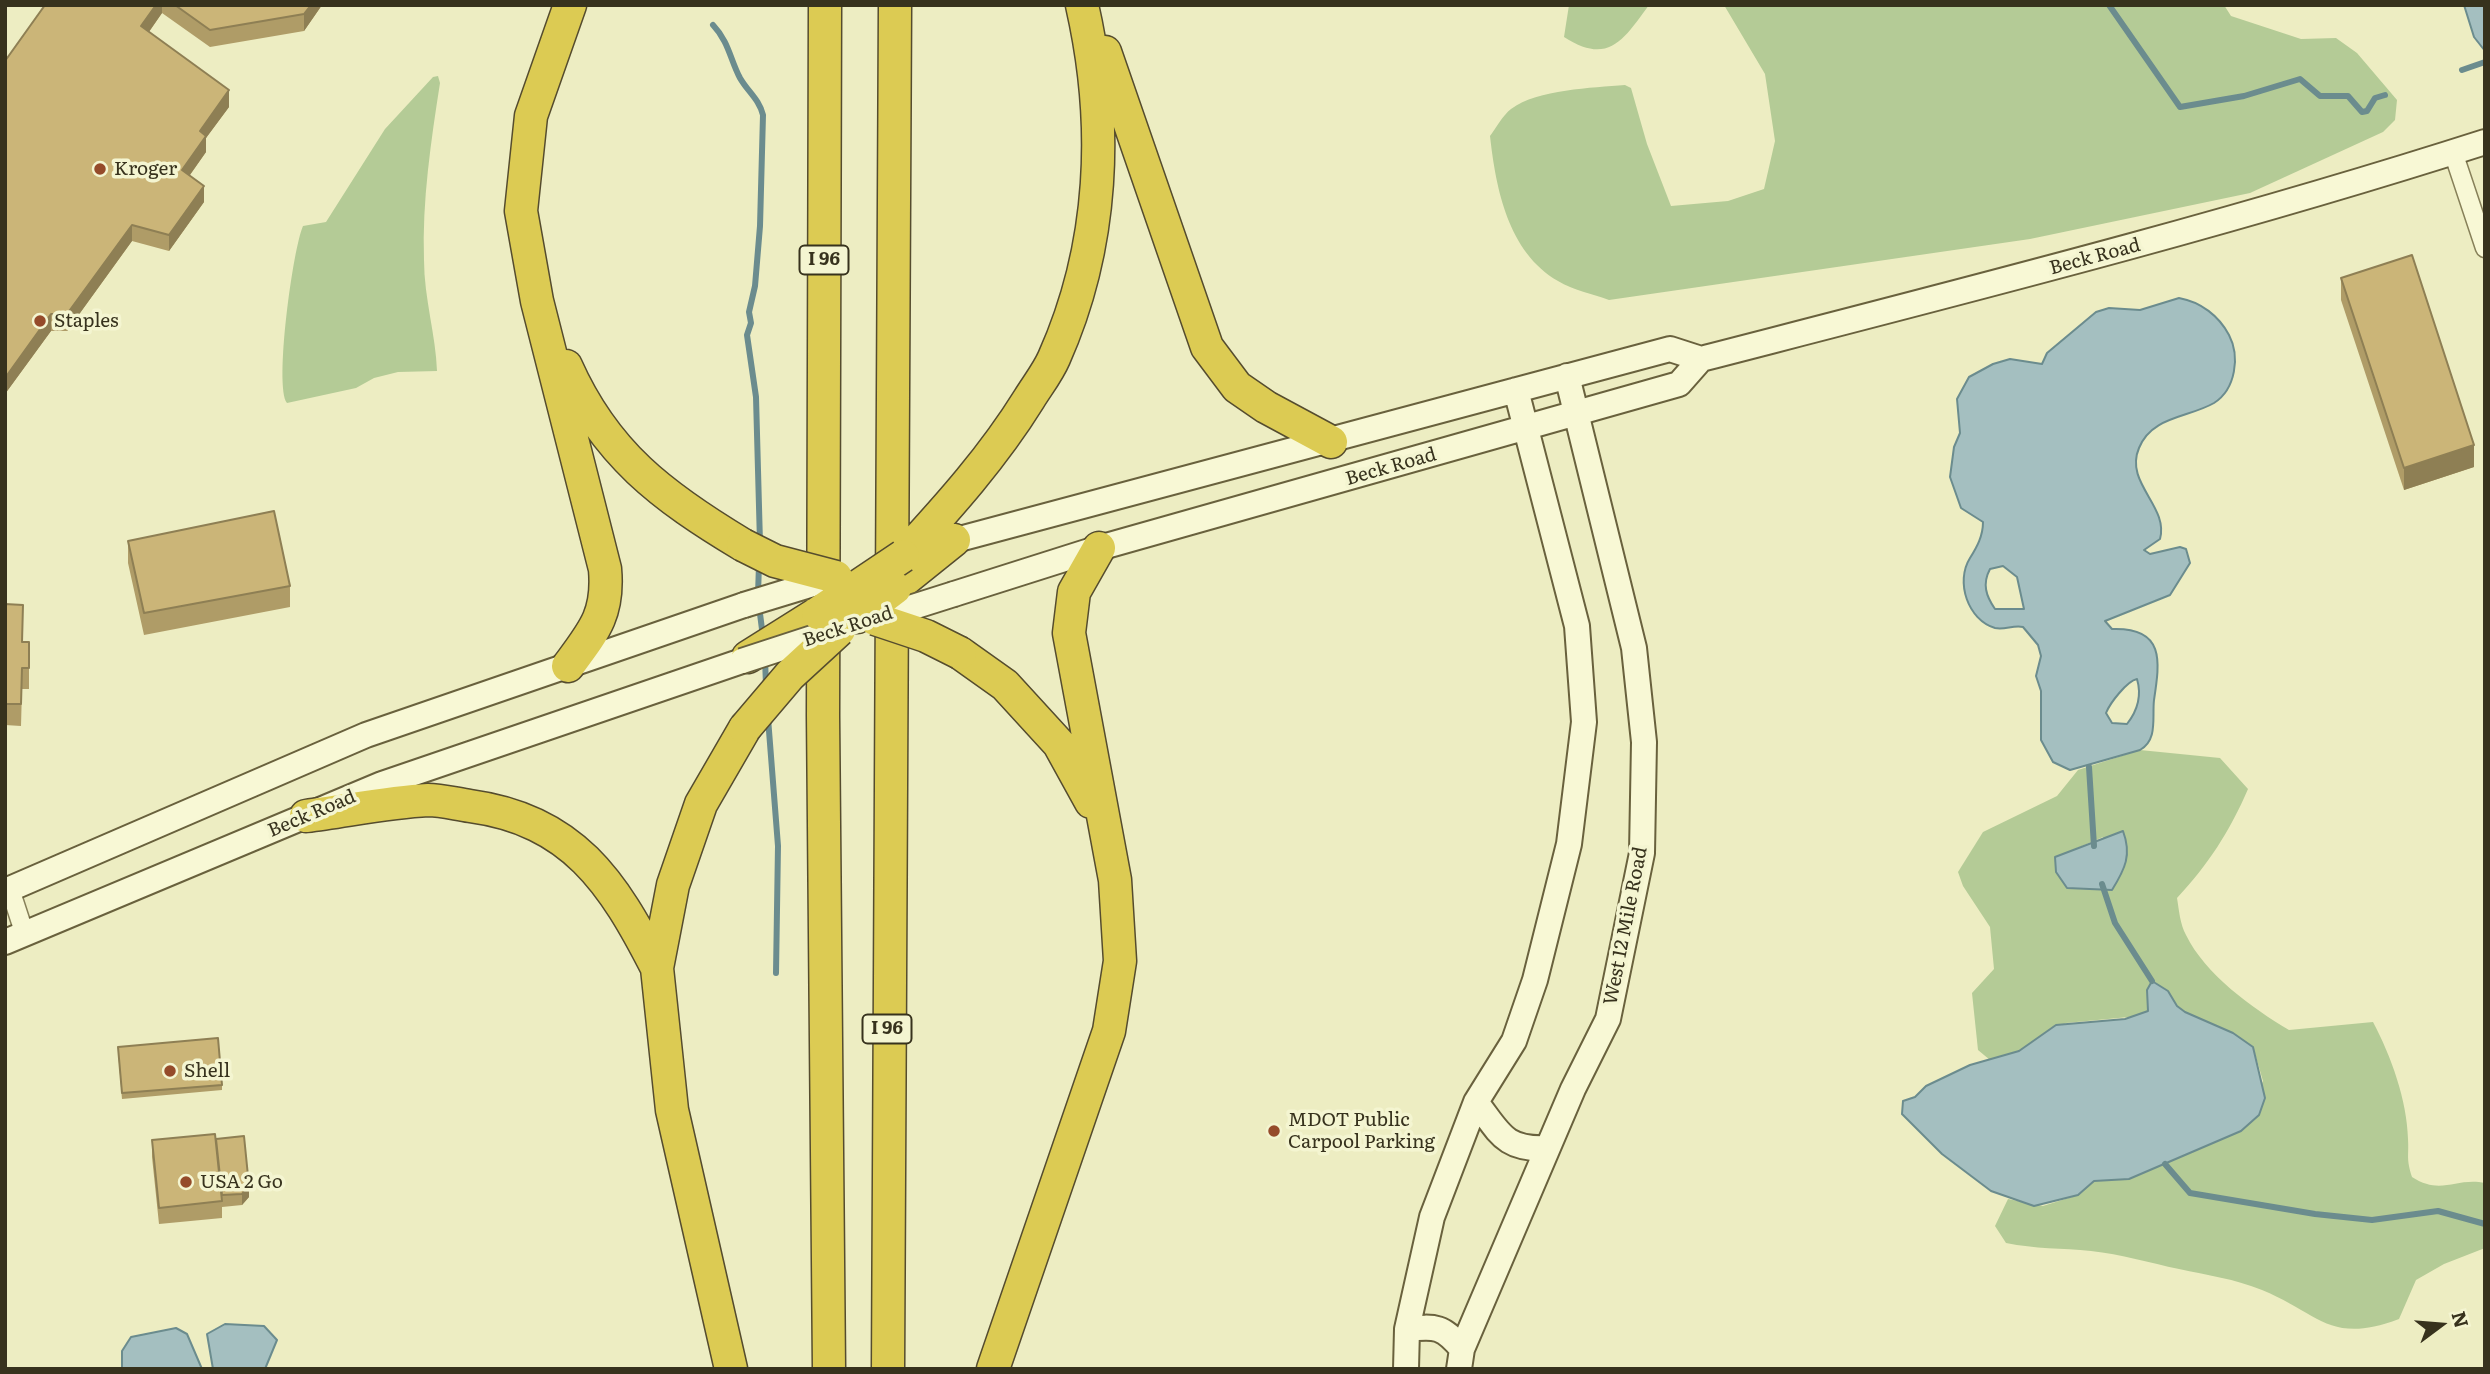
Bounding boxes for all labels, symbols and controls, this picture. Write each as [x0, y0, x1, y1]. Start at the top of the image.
place label: Kroger [114, 158, 177, 180]
marker: Kroger [92, 161, 108, 177]
street label: Beck Road [2047, 234, 2143, 280]
road number: I 96 [800, 246, 848, 274]
place label: Staples [54, 310, 118, 332]
marker: Staples [32, 313, 48, 329]
street label: Beck Road [1343, 443, 1439, 491]
street label: Beck Road [800, 602, 896, 652]
street label: Beck Road [265, 785, 359, 843]
street label: West 12 Mile Road [1599, 845, 1653, 1007]
road number: I 96 [862, 1014, 912, 1044]
place label: Shell [184, 1060, 230, 1082]
marker: Shell [162, 1063, 178, 1079]
place label: MDOT Public Carpool Parking [1288, 1109, 1435, 1153]
marker: MDOT Public Carpool Parking [1266, 1123, 1282, 1139]
place label: USA 2 Go [200, 1171, 283, 1193]
marker: USA 2 Go [178, 1174, 194, 1190]
north arrow [2406, 1290, 2476, 1360]
text: N [2446, 1308, 2477, 1331]

